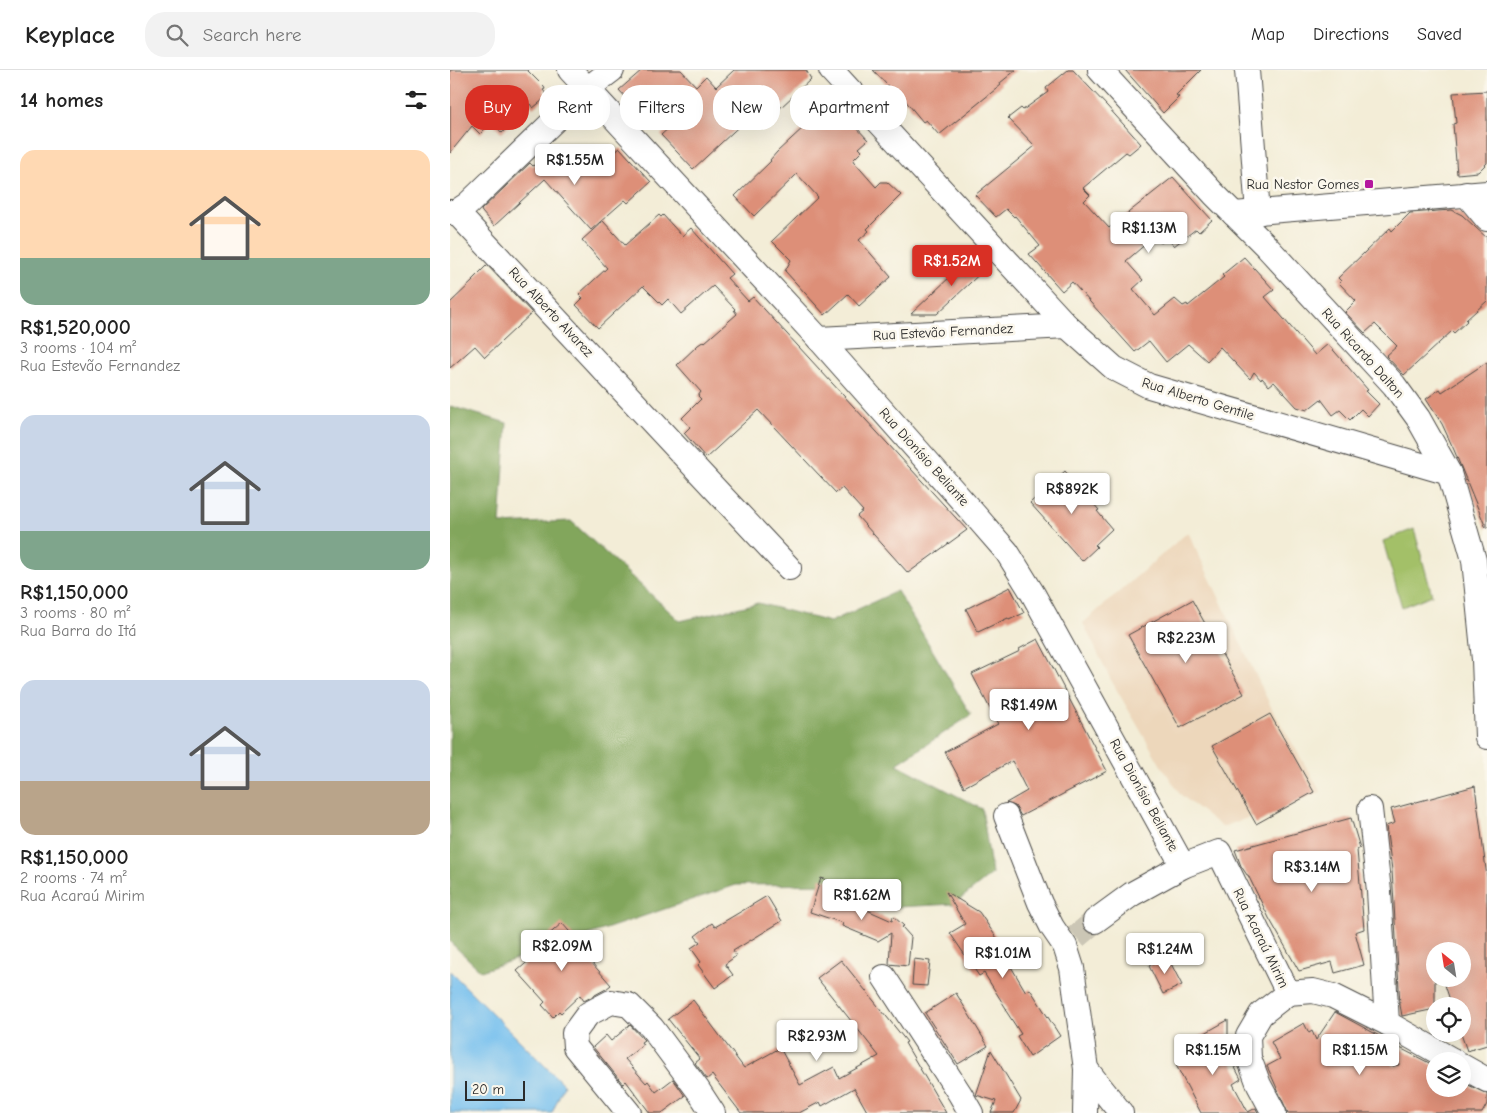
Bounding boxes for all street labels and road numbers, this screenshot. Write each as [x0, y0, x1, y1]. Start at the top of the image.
street label: Rua Alberto Alvarez [505, 264, 597, 360]
street label: Rua Ricardo Dalton [1318, 304, 1408, 402]
street label: Rua Estevão Fernandez [873, 320, 1013, 344]
street label: Rua Alberto Gentile [1140, 374, 1256, 424]
street label: Rua Dionísio Beliante [875, 404, 973, 510]
street label: Rua Dionísio Beliante [1106, 736, 1182, 854]
street label: Rua Acaraú Mirim [1229, 885, 1293, 991]

